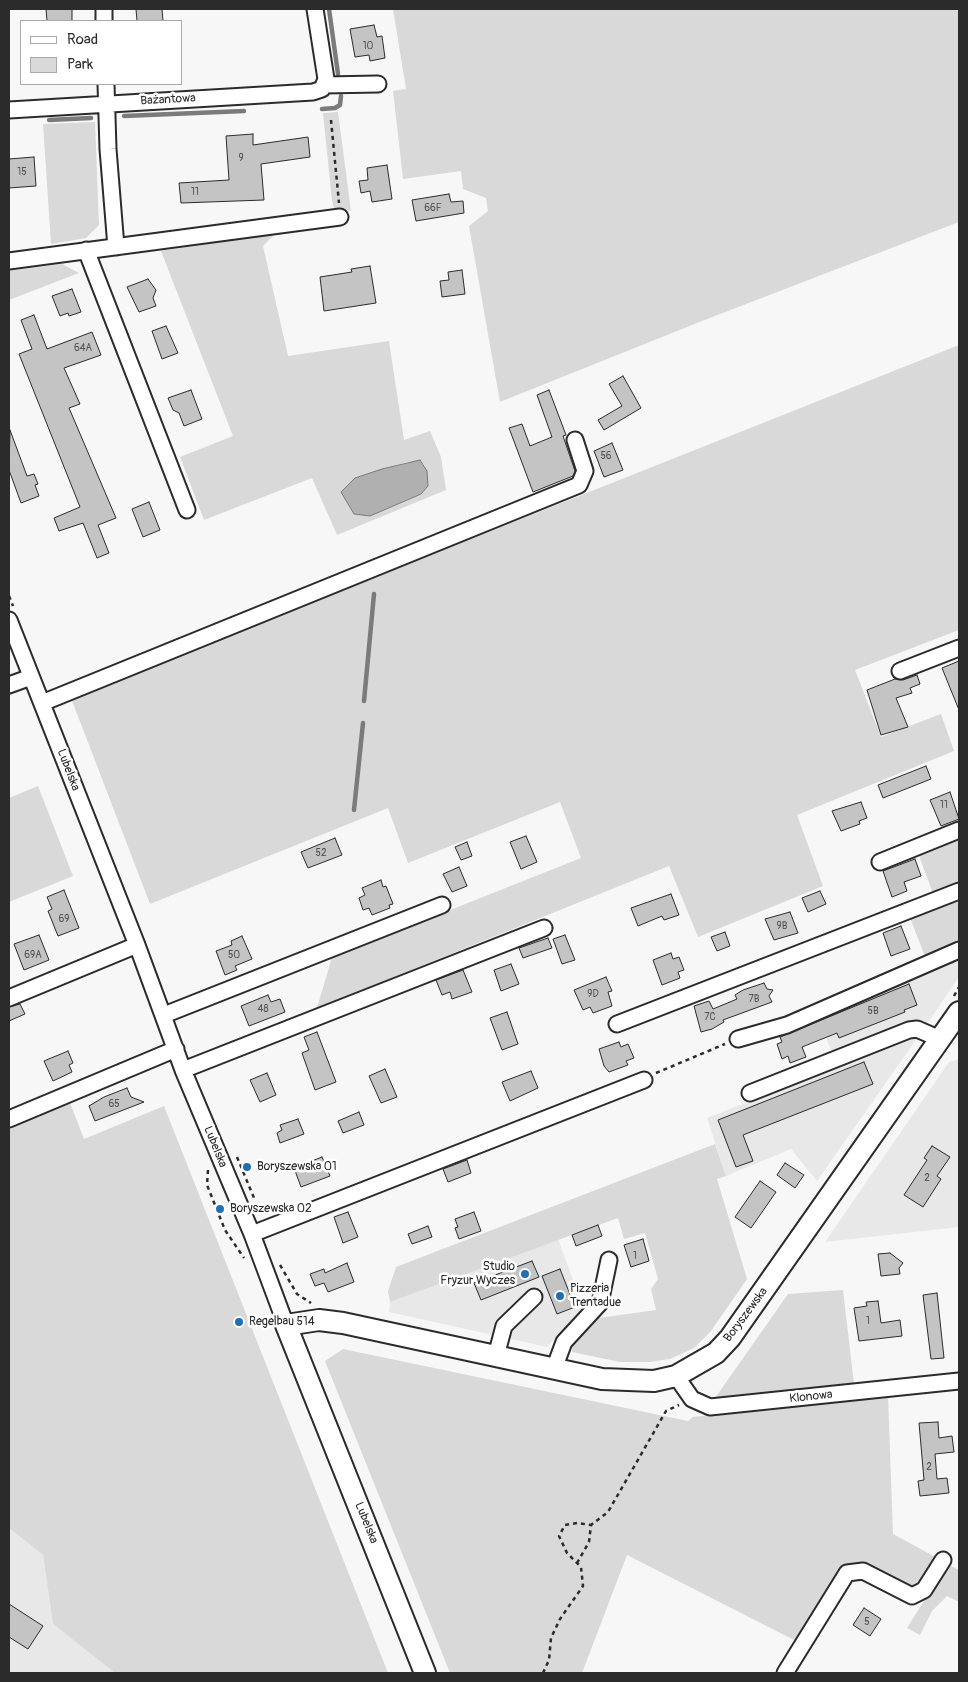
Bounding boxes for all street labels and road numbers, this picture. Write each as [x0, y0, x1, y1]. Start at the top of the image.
street label: Bażantowa [140, 91, 196, 109]
street label: Lubelska [53, 747, 83, 793]
street label: Lubelska [200, 1124, 230, 1170]
street label: Boryszewska [721, 1285, 771, 1345]
street label: Klonowa [789, 1388, 833, 1406]
street label: Lubelska [351, 1500, 381, 1546]

